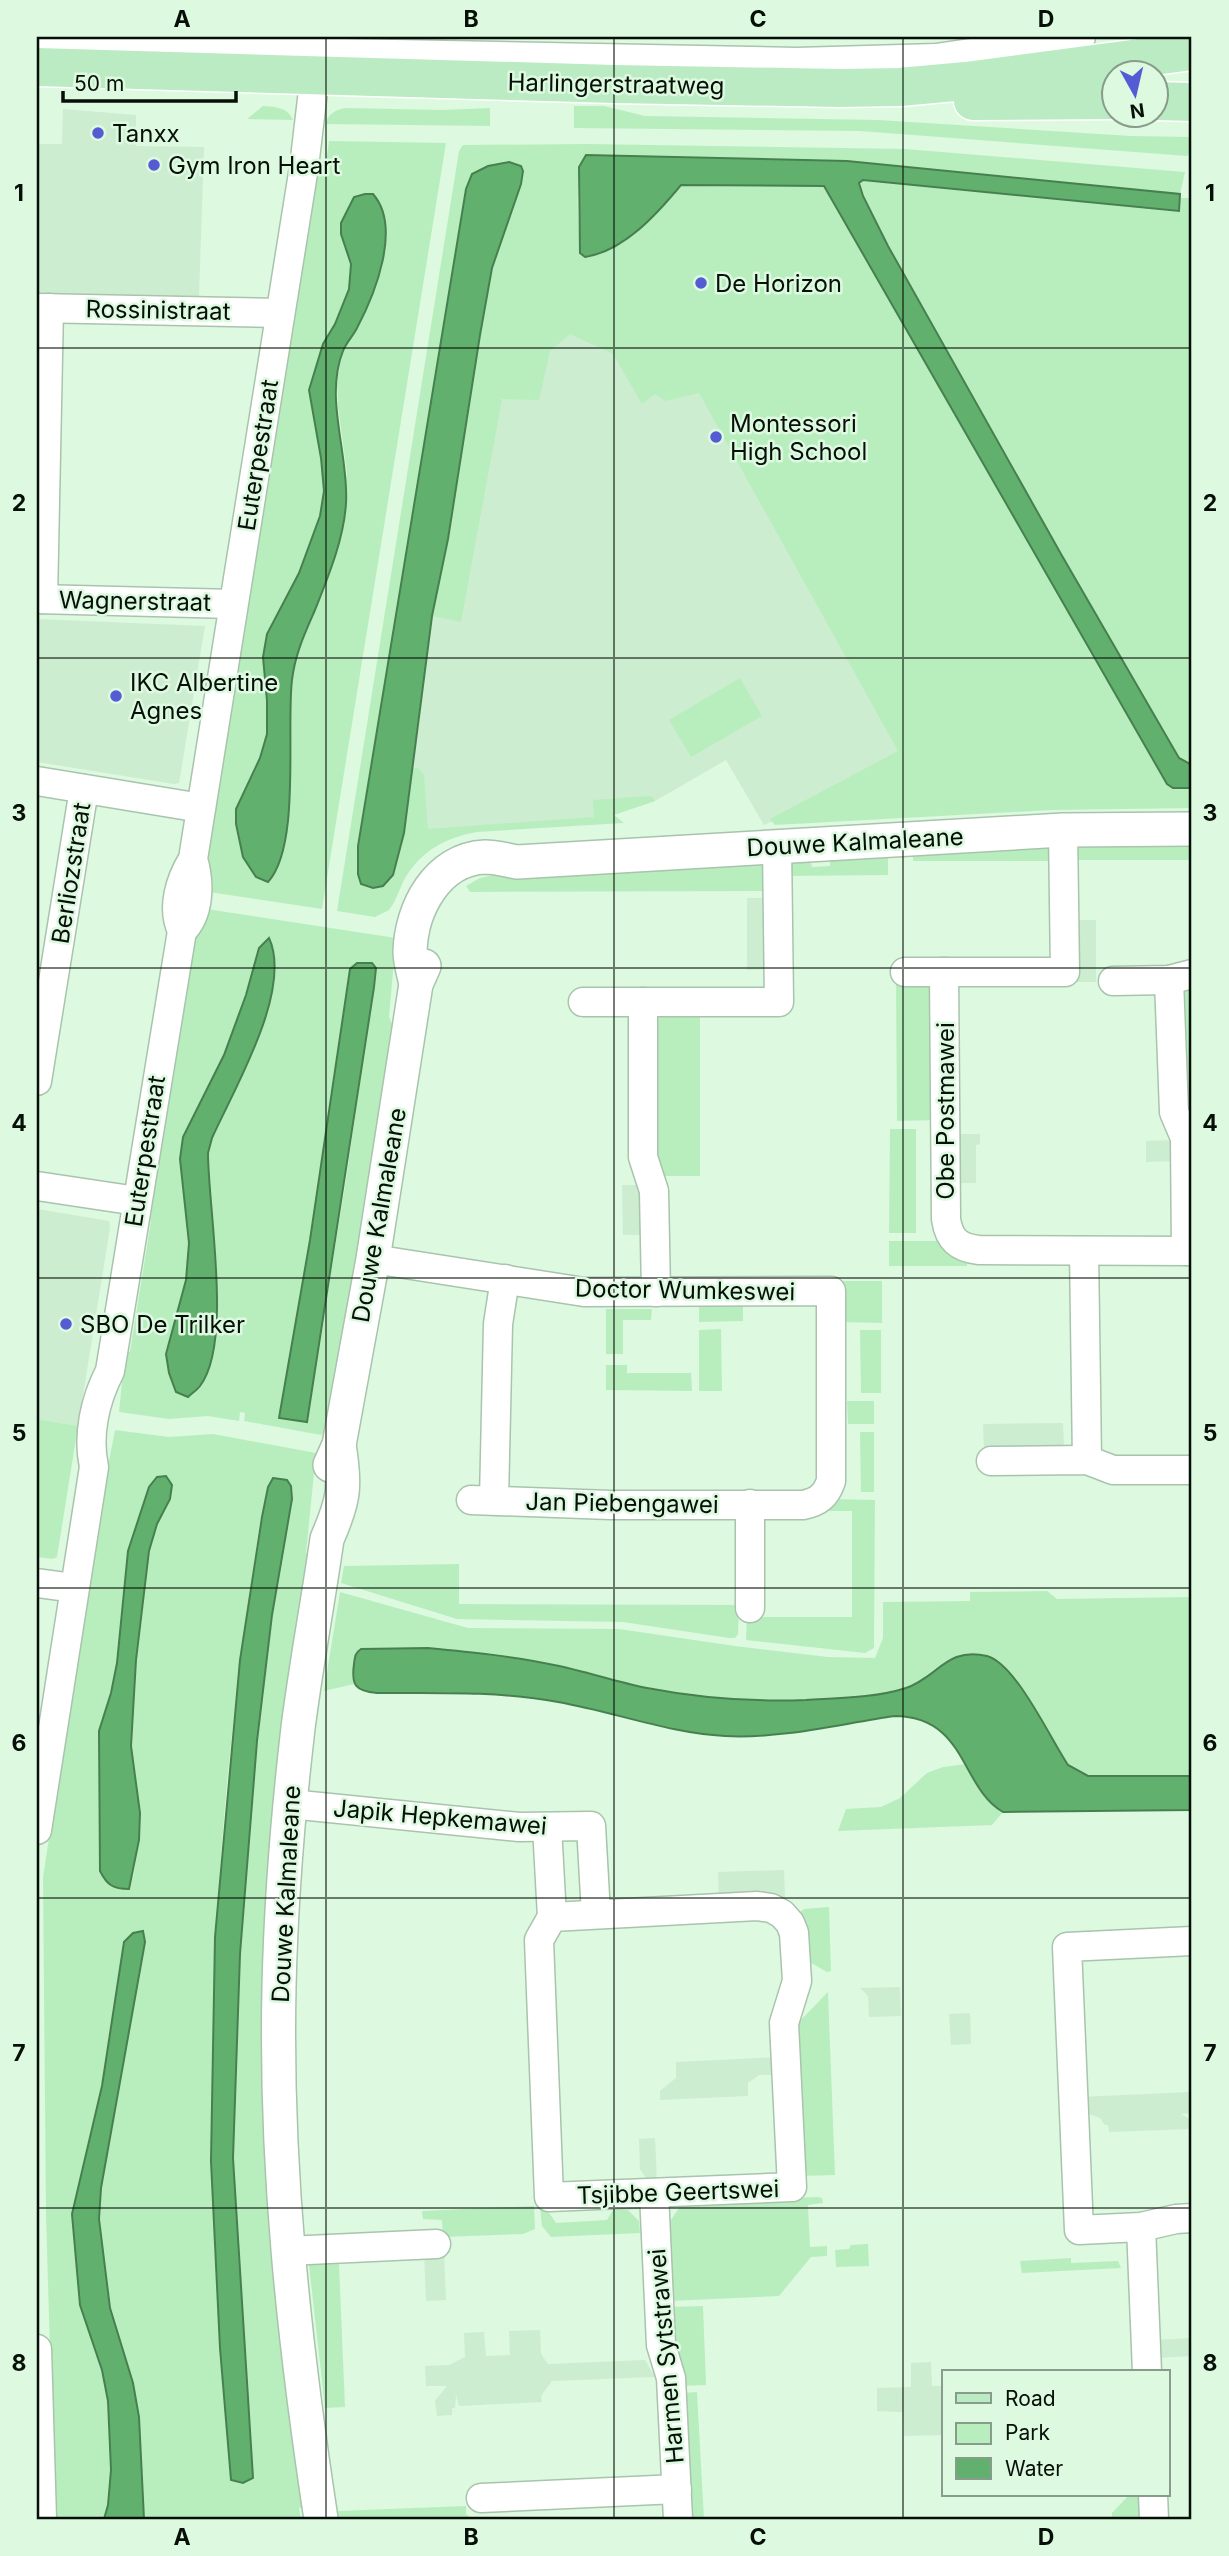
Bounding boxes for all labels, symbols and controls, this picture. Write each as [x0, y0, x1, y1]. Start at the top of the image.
text: A [173, 5, 191, 33]
text: B [463, 5, 479, 33]
text: C [749, 5, 767, 33]
text: D [1038, 5, 1054, 33]
scale bar [63, 60, 236, 104]
north arrow [1100, 60, 1170, 130]
street label: Harlingerstraatweg [507, 68, 725, 100]
text: 50 m [74, 71, 124, 96]
text: N [1129, 98, 1146, 123]
place label: Tanxx [112, 119, 180, 148]
marker: Tanxx [90, 125, 106, 141]
place label: Gym Iron Heart [168, 151, 341, 180]
marker: Gym Iron Heart [146, 157, 162, 173]
text: 1 [14, 179, 24, 207]
text: 1 [1205, 179, 1215, 207]
place label: De Horizon [715, 269, 842, 298]
marker: De Horizon [693, 275, 709, 291]
street label: Rossinistraat [85, 294, 231, 326]
street label: Euterpestraat [232, 377, 284, 533]
place label: Montessori High School [730, 409, 867, 466]
marker: Montessori High School [708, 429, 724, 445]
text: 2 [12, 489, 26, 517]
text: 2 [1203, 489, 1217, 517]
street label: Wagnerstraat [59, 585, 211, 617]
place label: IKC Albertine Agnes [130, 668, 278, 725]
marker: IKC Albertine Agnes [108, 688, 124, 704]
text: 3 [12, 799, 26, 827]
text: 3 [1203, 799, 1217, 827]
street label: Berliozstraat [46, 800, 96, 946]
street label: Douwe Kalmaleane [746, 822, 964, 862]
street label: Obe Postmawei [931, 1022, 960, 1200]
street label: Euterpestraat [119, 1073, 171, 1229]
street label: Douwe Kalmaleane [346, 1105, 412, 1325]
text: 4 [11, 1109, 27, 1137]
text: 4 [1202, 1109, 1218, 1137]
street label: Doctor Wumkeswei [575, 1274, 795, 1306]
place label: SBO De Trilker [80, 1310, 245, 1339]
marker: SBO De Trilker [58, 1316, 74, 1332]
text: 5 [12, 1419, 26, 1447]
text: 5 [1203, 1419, 1217, 1447]
street label: Jan Piebengawei [525, 1487, 719, 1519]
text: 6 [12, 1729, 26, 1757]
text: 6 [1203, 1729, 1217, 1757]
street label: Douwe Kalmaleane [266, 1785, 306, 2003]
street label: Japik Hepkemawei [332, 1793, 548, 1841]
text: 7 [12, 2039, 26, 2067]
text: 7 [1203, 2039, 1217, 2067]
street label: Tsjibbe Geertswei [576, 2174, 780, 2210]
street label: Harmen Sytstrawei [642, 2247, 690, 2465]
text: 8 [12, 2349, 26, 2377]
text: 8 [1203, 2349, 1217, 2377]
legend [942, 2370, 1170, 2496]
text: Road [1005, 2386, 1056, 2411]
text: Park [1005, 2420, 1050, 2445]
text: Water [1005, 2456, 1063, 2481]
text: A [173, 2523, 191, 2551]
text: B [463, 2523, 479, 2551]
text: C [749, 2523, 767, 2551]
text: D [1038, 2523, 1054, 2551]

